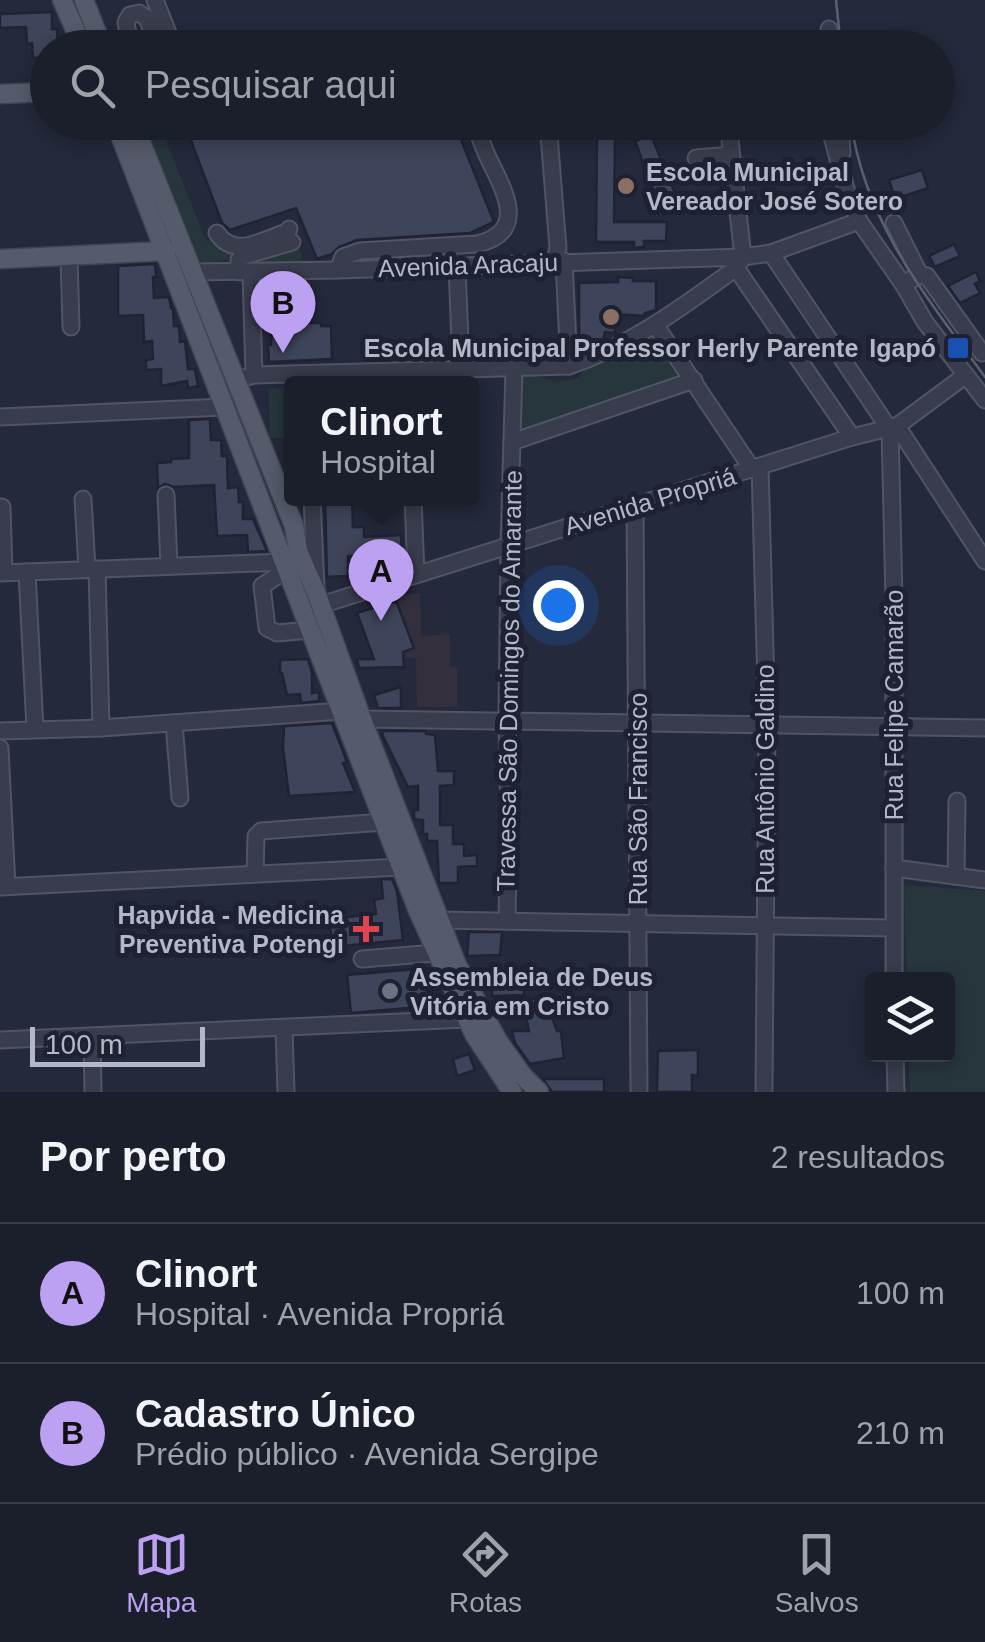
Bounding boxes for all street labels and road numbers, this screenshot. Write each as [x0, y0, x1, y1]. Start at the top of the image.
street label: Avenida Aracaju [377, 248, 559, 282]
street label: Avenida Propriá [561, 462, 739, 540]
street label: Travessa São Domingos do Amarante [491, 470, 527, 892]
street label: Rua Felipe Camarão [880, 590, 908, 820]
street label: Rua Antônio Galdino [751, 664, 779, 894]
street label: Rua São Francisco [624, 693, 652, 905]

